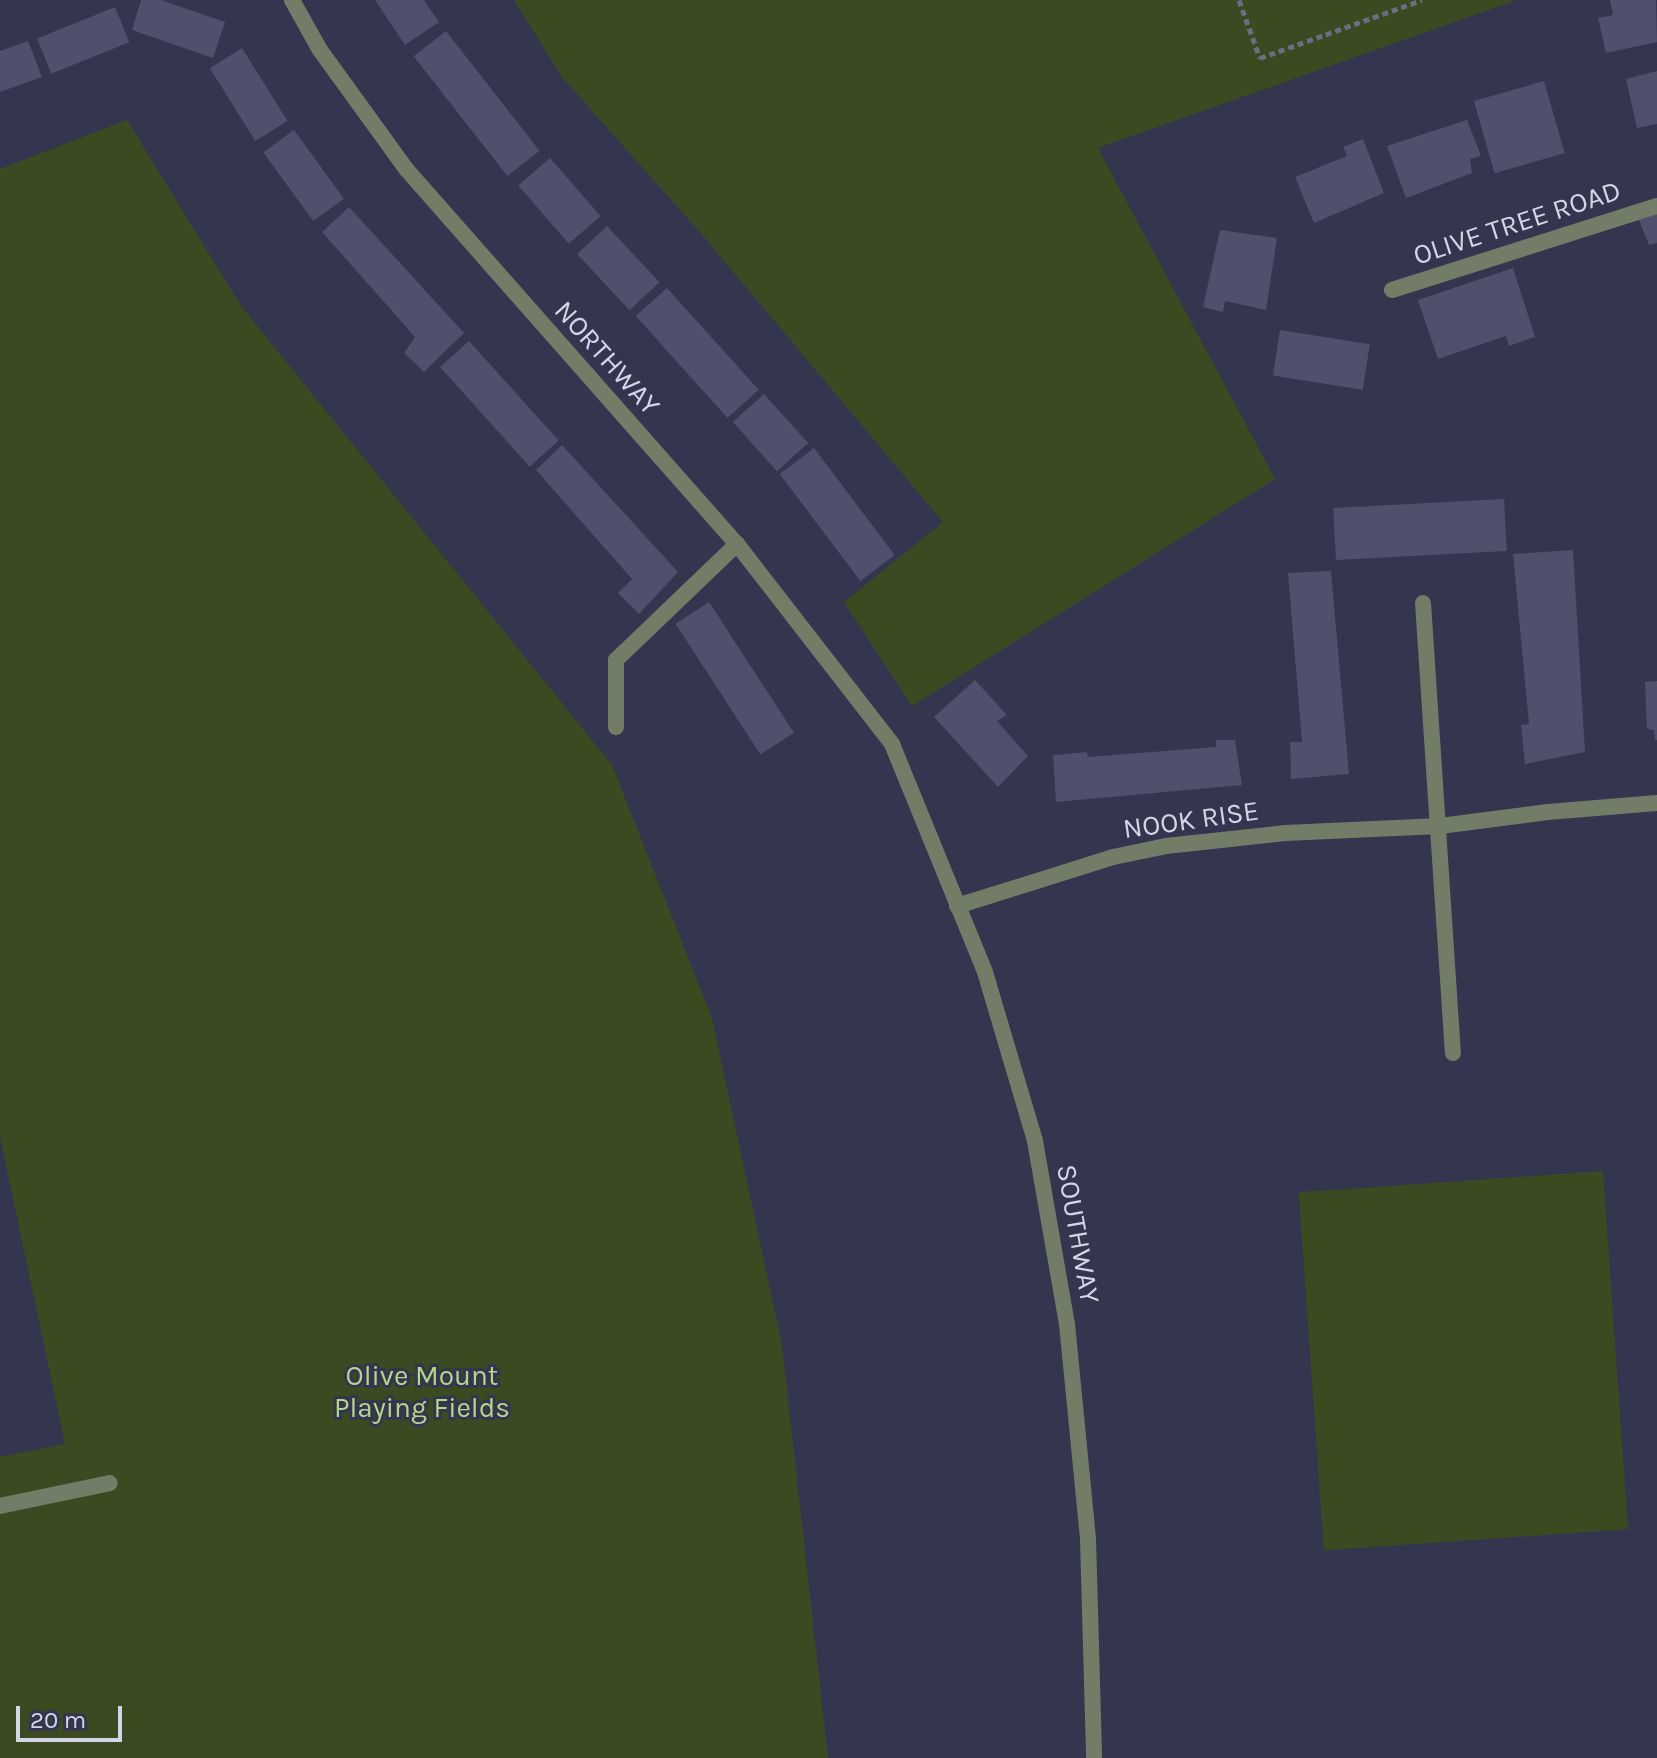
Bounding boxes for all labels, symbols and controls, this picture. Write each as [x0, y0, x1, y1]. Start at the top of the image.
street label: OLIVE TREE ROAD [1409, 174, 1625, 272]
street label: NORTHWAY [547, 294, 667, 422]
street label: NOOK RISE [1121, 794, 1261, 846]
street label: SOUTHWAY [1049, 1162, 1107, 1306]
park label: Olive Mount Playing Fields [334, 1359, 510, 1425]
scale bar [20, 1690, 126, 1740]
text: 20 m [30, 1706, 86, 1734]

